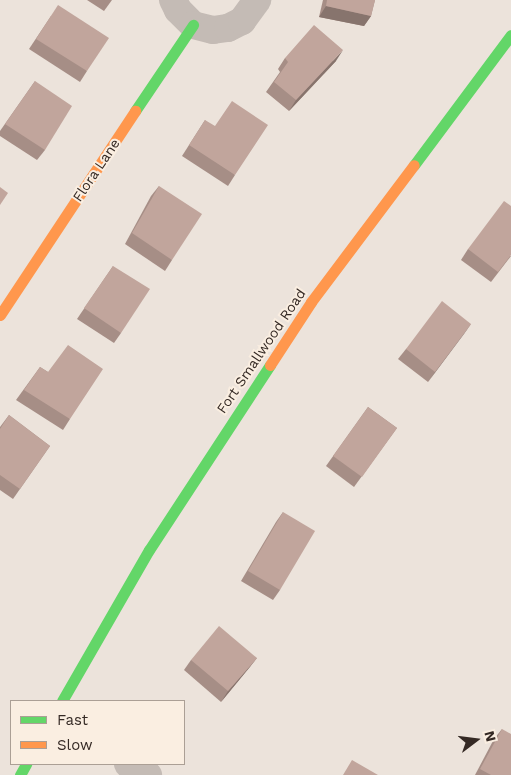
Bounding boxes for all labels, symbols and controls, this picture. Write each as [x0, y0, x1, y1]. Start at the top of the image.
street label: Flora Lane [69, 135, 123, 205]
street label: Fort Smallwood Road [213, 286, 309, 416]
legend [10, 700, 185, 765]
text: Fast [57, 711, 88, 729]
north arrow [451, 715, 501, 765]
text: N [481, 729, 500, 743]
text: Slow [57, 736, 93, 754]

